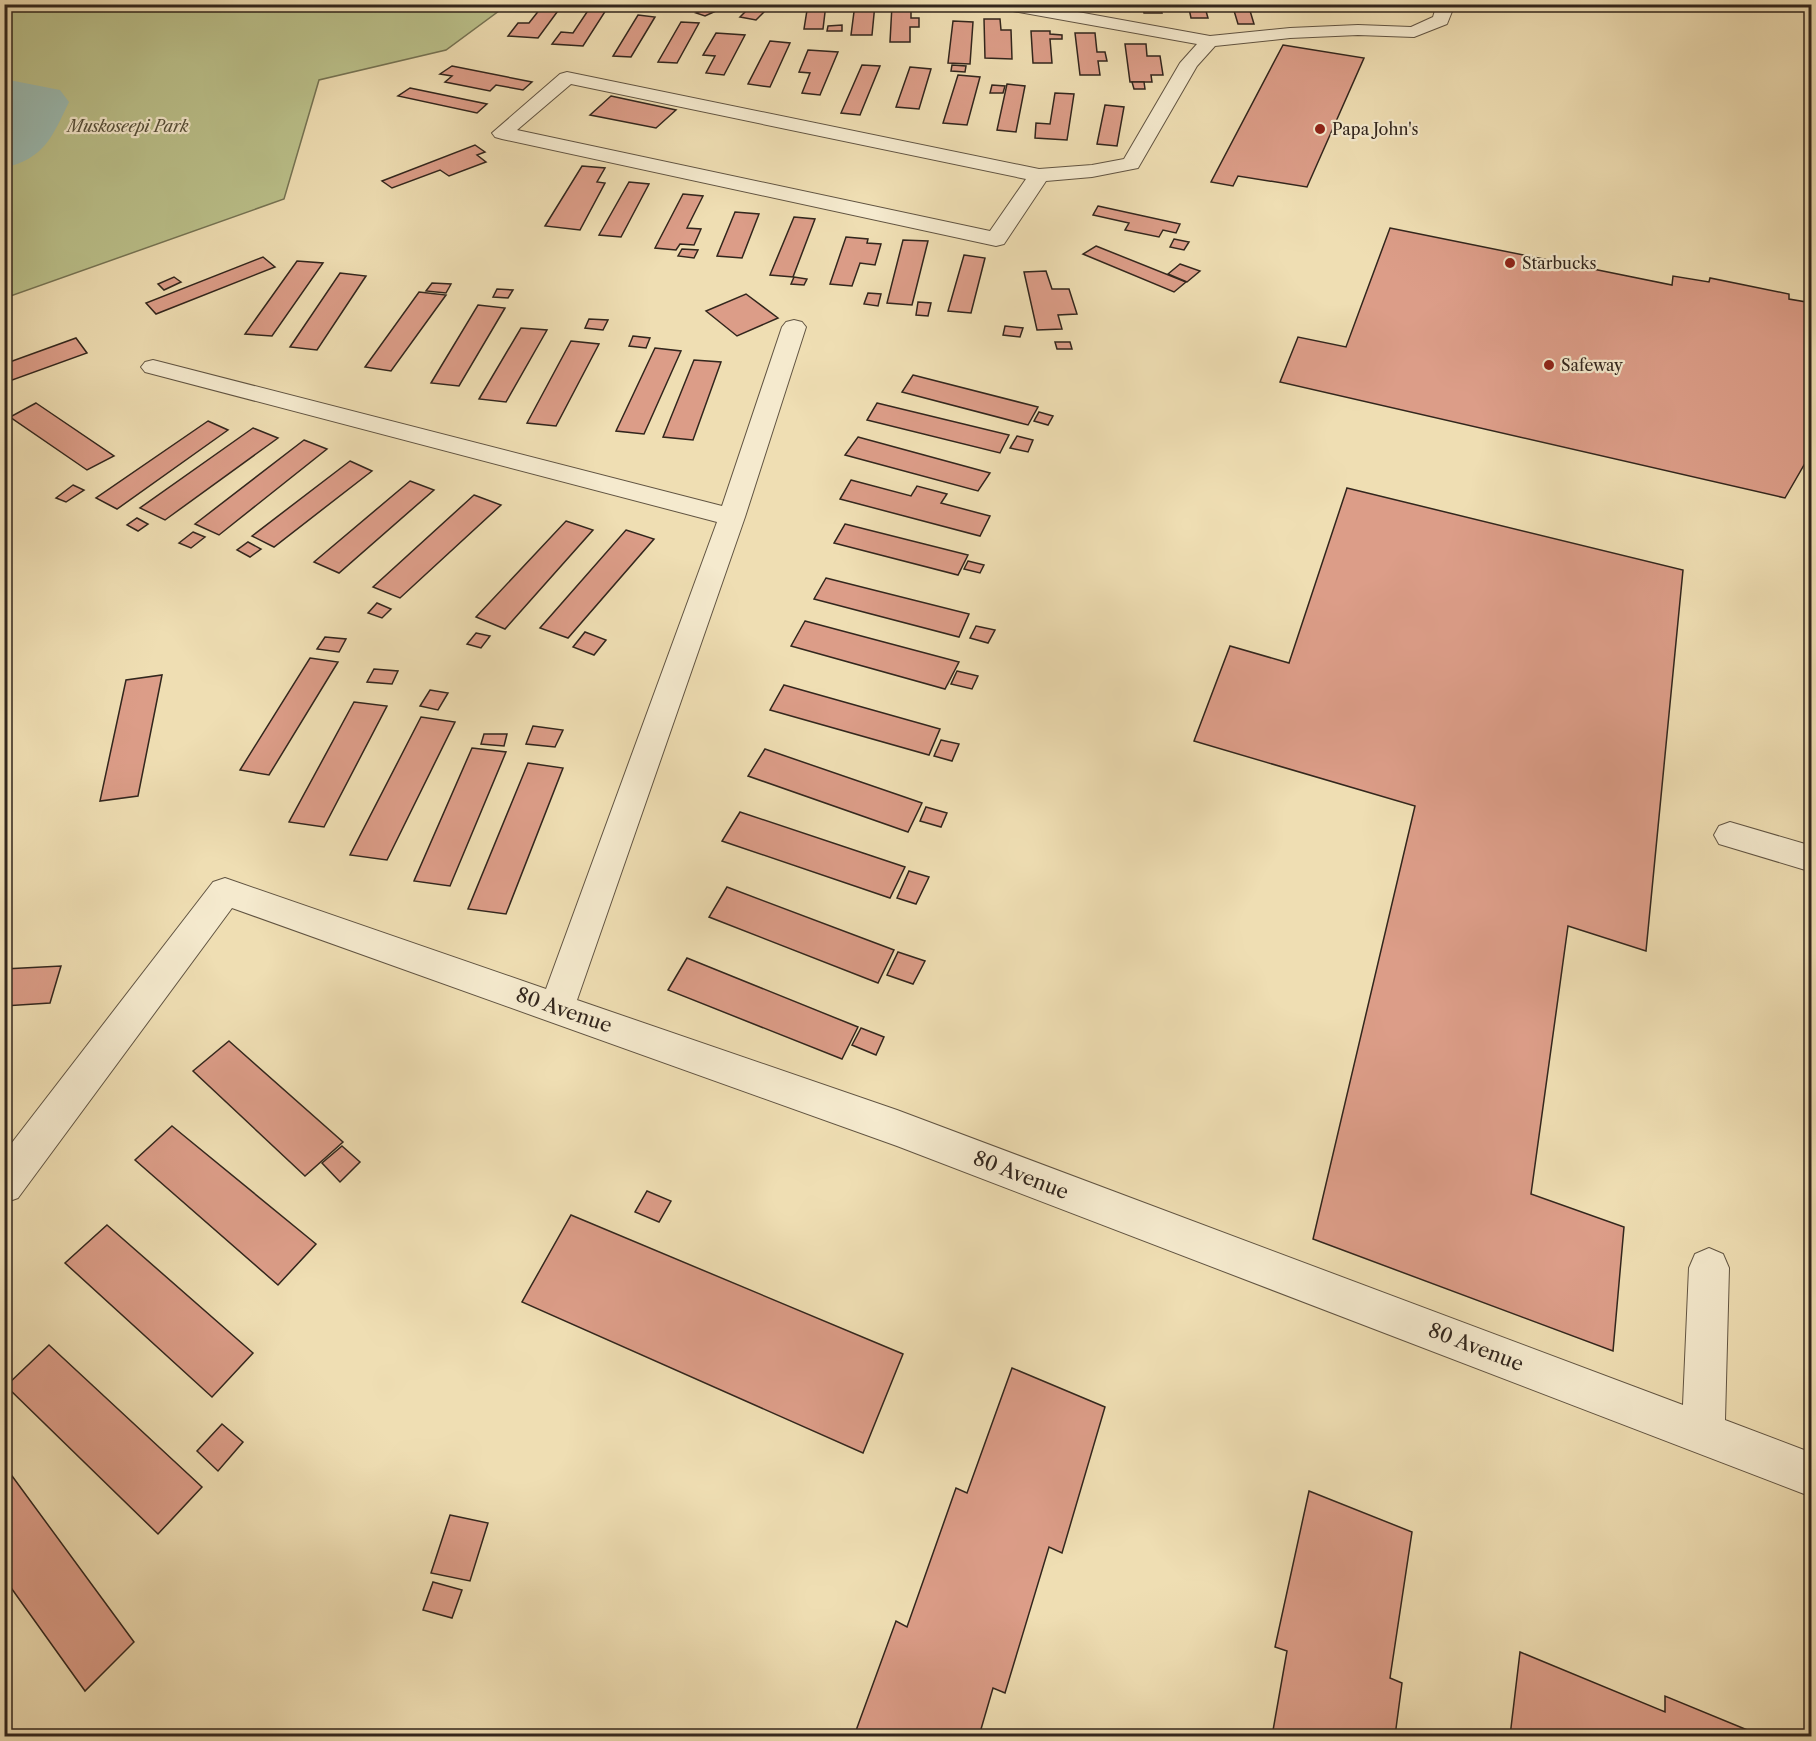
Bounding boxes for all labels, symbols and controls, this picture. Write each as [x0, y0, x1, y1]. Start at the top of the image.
park label: Muskoseepi Park [66, 116, 189, 136]
place label: Papa John's [1332, 119, 1419, 139]
marker: Papa John's [1313, 122, 1327, 136]
place label: Starbucks [1522, 253, 1597, 273]
marker: Starbucks [1503, 256, 1517, 270]
place label: Safeway [1561, 355, 1624, 375]
marker: Safeway [1542, 358, 1556, 372]
street label: 80 Avenue [513, 982, 615, 1038]
street label: 80 Avenue [970, 1146, 1072, 1204]
street label: 80 Avenue [1425, 1318, 1527, 1376]

